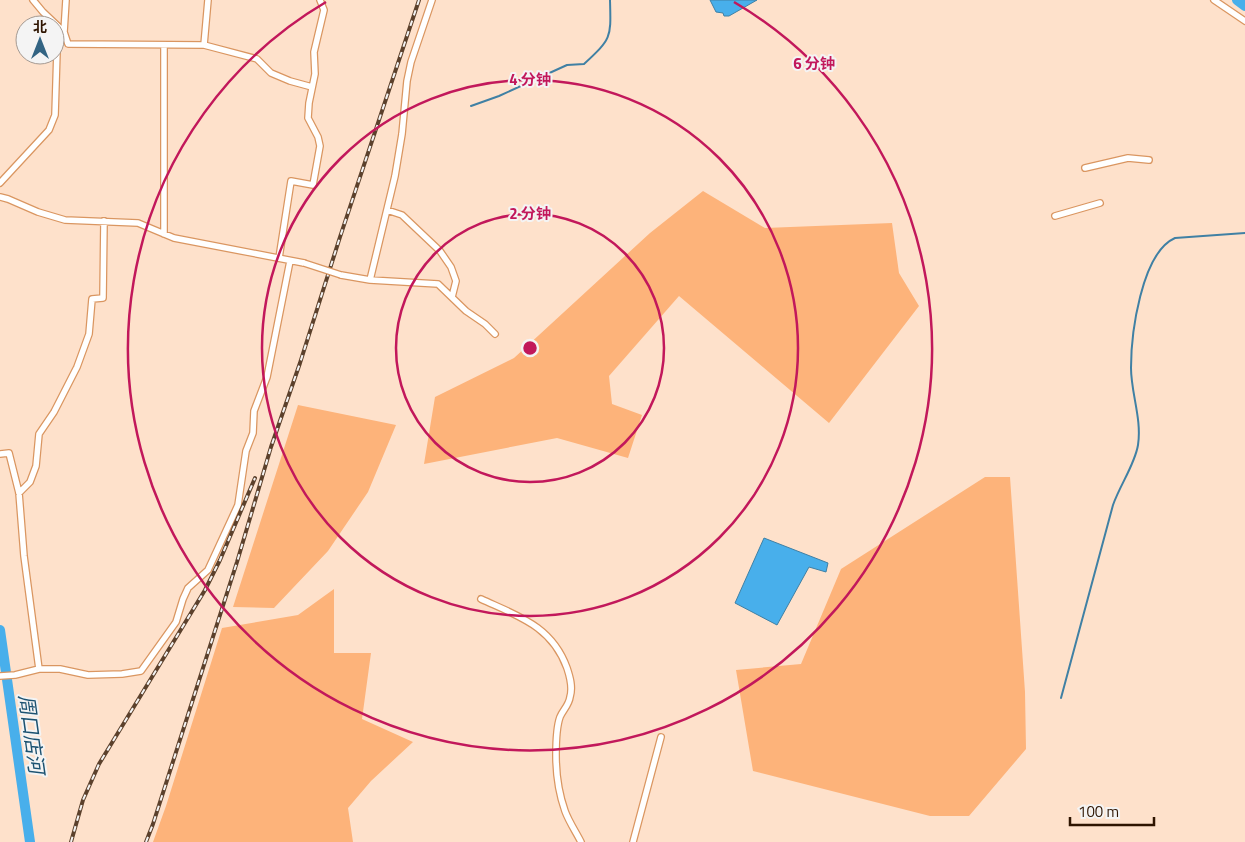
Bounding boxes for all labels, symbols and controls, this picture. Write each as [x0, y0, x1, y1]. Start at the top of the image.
north arrow [15, 15, 65, 65]
text: 北 [33, 16, 47, 37]
text: 6 分钟 [793, 52, 835, 75]
text: 4 分钟 [509, 68, 551, 91]
text: 2 分钟 [509, 202, 551, 225]
centre of rings [521, 339, 539, 357]
water label: 周口店河 [11, 692, 53, 780]
scale bar [1070, 794, 1154, 826]
text: 100 m [1078, 800, 1119, 823]

